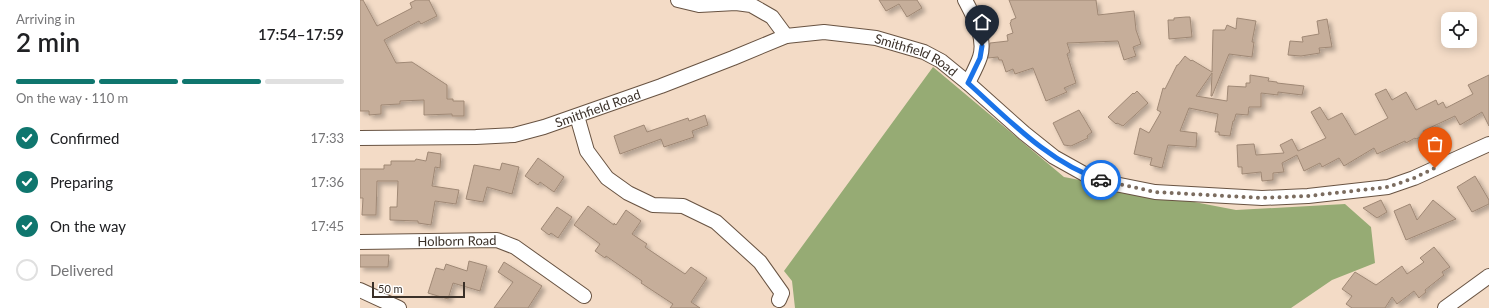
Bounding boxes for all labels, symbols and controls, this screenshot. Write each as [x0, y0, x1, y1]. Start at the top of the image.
pin [965, 5, 999, 46]
text: Arriving in [16, 11, 75, 27]
icon: home [971, 11, 993, 33]
map controls [1441, 12, 1477, 48]
button: locate [1441, 12, 1477, 48]
text: 17:54–17:59 [258, 25, 344, 43]
text: 2 min [16, 26, 80, 58]
street label: Smithfield Road [873, 30, 961, 79]
street label: Smithfield Road [553, 86, 643, 131]
text: On the way · 110 m [16, 90, 128, 106]
icon: check [16, 127, 38, 149]
pin [1418, 127, 1452, 168]
text: Confirmed [50, 129, 119, 147]
text: 17:33 [311, 130, 344, 146]
icon: bag [1424, 133, 1446, 155]
courier [1081, 160, 1121, 200]
icon: car [1090, 169, 1112, 191]
icon: check [16, 171, 38, 193]
text: Preparing [50, 173, 113, 191]
text: 17:36 [311, 174, 344, 190]
icon: check [16, 215, 38, 237]
text: On the way [50, 217, 126, 235]
text: 17:45 [311, 218, 344, 234]
street label: Holborn Road [417, 232, 497, 249]
text: Delivered [50, 261, 113, 279]
scale bar [372, 280, 465, 299]
text: 50 m [378, 282, 403, 295]

